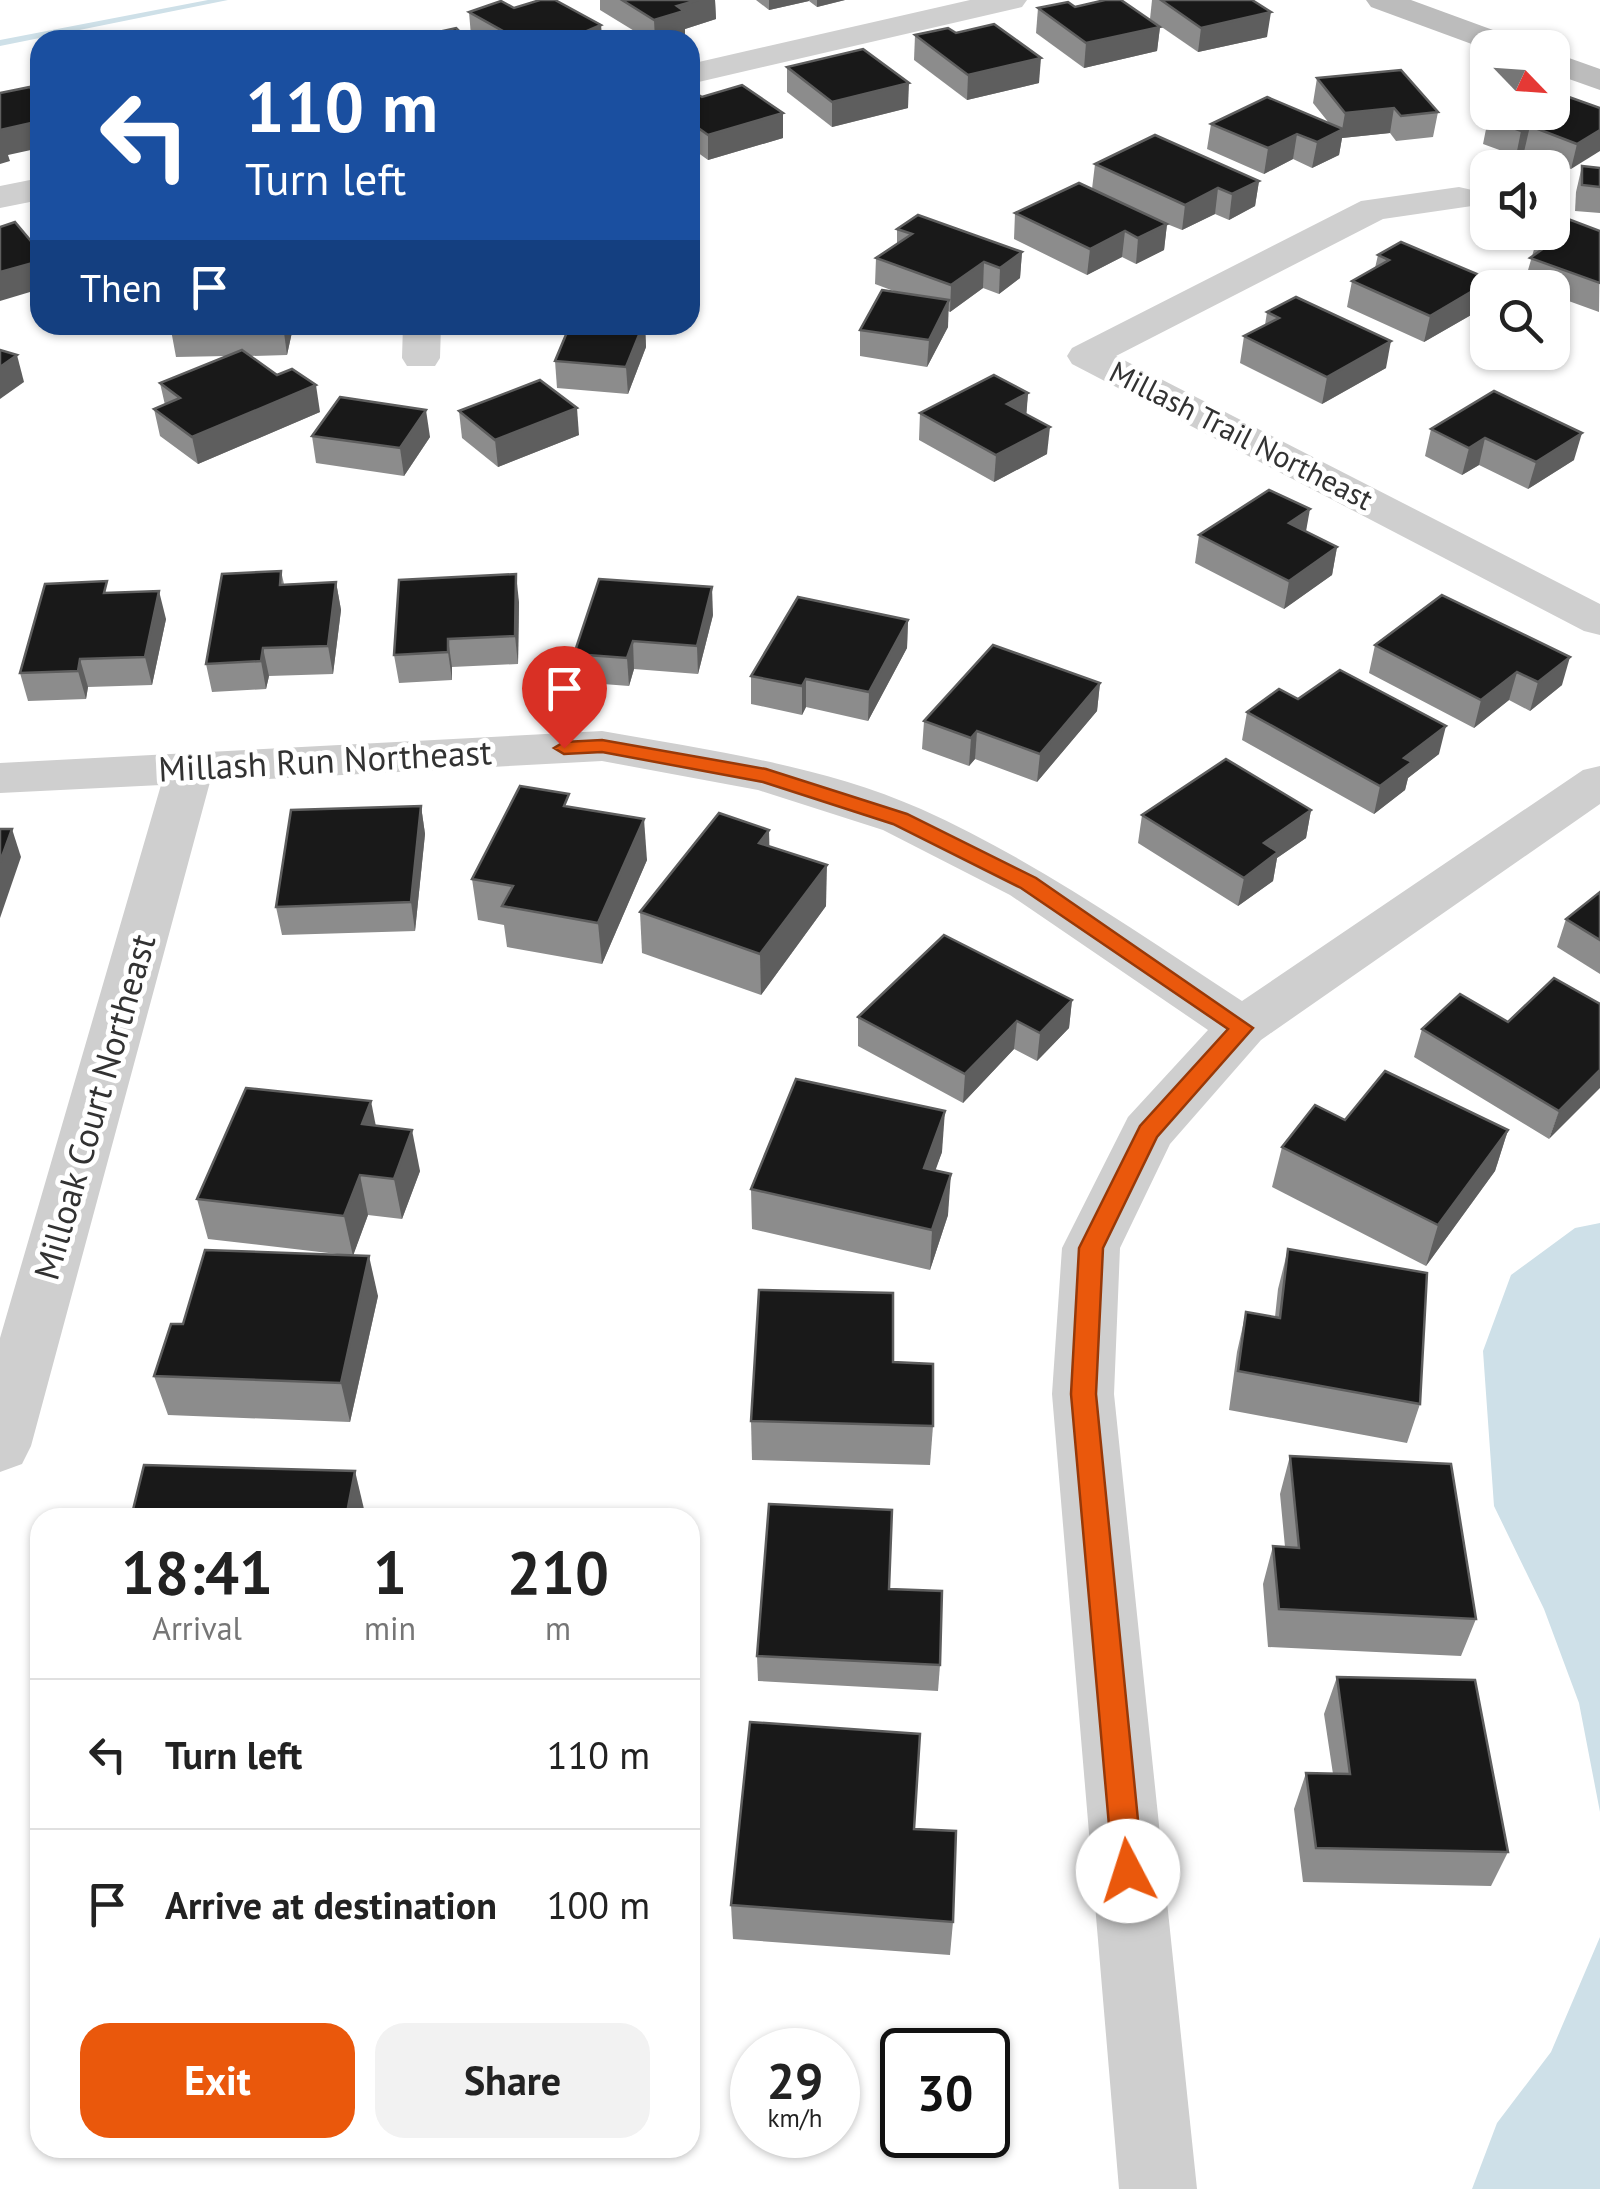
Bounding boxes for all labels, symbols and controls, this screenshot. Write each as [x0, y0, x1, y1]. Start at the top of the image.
north arrow [1470, 30, 1570, 130]
map controls [1470, 30, 1570, 370]
text: 110 m [245, 61, 438, 151]
icon: left [80, 70, 210, 200]
text: Turn left [245, 149, 406, 207]
button: sound [1470, 150, 1570, 250]
icon: arrive [182, 260, 237, 315]
text: Then [80, 263, 162, 312]
button: search [1470, 270, 1570, 370]
street label: Millash Trail Northeast [1103, 351, 1380, 518]
pin [522, 646, 607, 749]
icon: arrive [537, 661, 592, 716]
street label: Millash Run Northeast [157, 728, 493, 792]
street label: Milloak Court Northeast [23, 929, 165, 1285]
text: 18:41 [121, 1533, 273, 1611]
text: 1 [373, 1533, 407, 1611]
text: 210 [507, 1533, 609, 1611]
text: Arrival [152, 1607, 242, 1649]
text: min [364, 1607, 416, 1649]
text: m [545, 1607, 571, 1649]
icon: left [80, 1727, 135, 1782]
text: Turn left [165, 1730, 302, 1779]
text: 110 m [547, 1730, 650, 1779]
position arrow [1076, 1819, 1180, 1923]
icon: arrive [80, 1877, 135, 1932]
text: Arrive at destination [165, 1880, 497, 1929]
text: 100 m [547, 1880, 650, 1929]
button: Exit [80, 2023, 355, 2138]
button: Share [375, 2023, 650, 2138]
speed limit sign: 30 [880, 2028, 1010, 2158]
text: 29 [767, 2048, 823, 2113]
text: km/h [768, 2102, 822, 2134]

